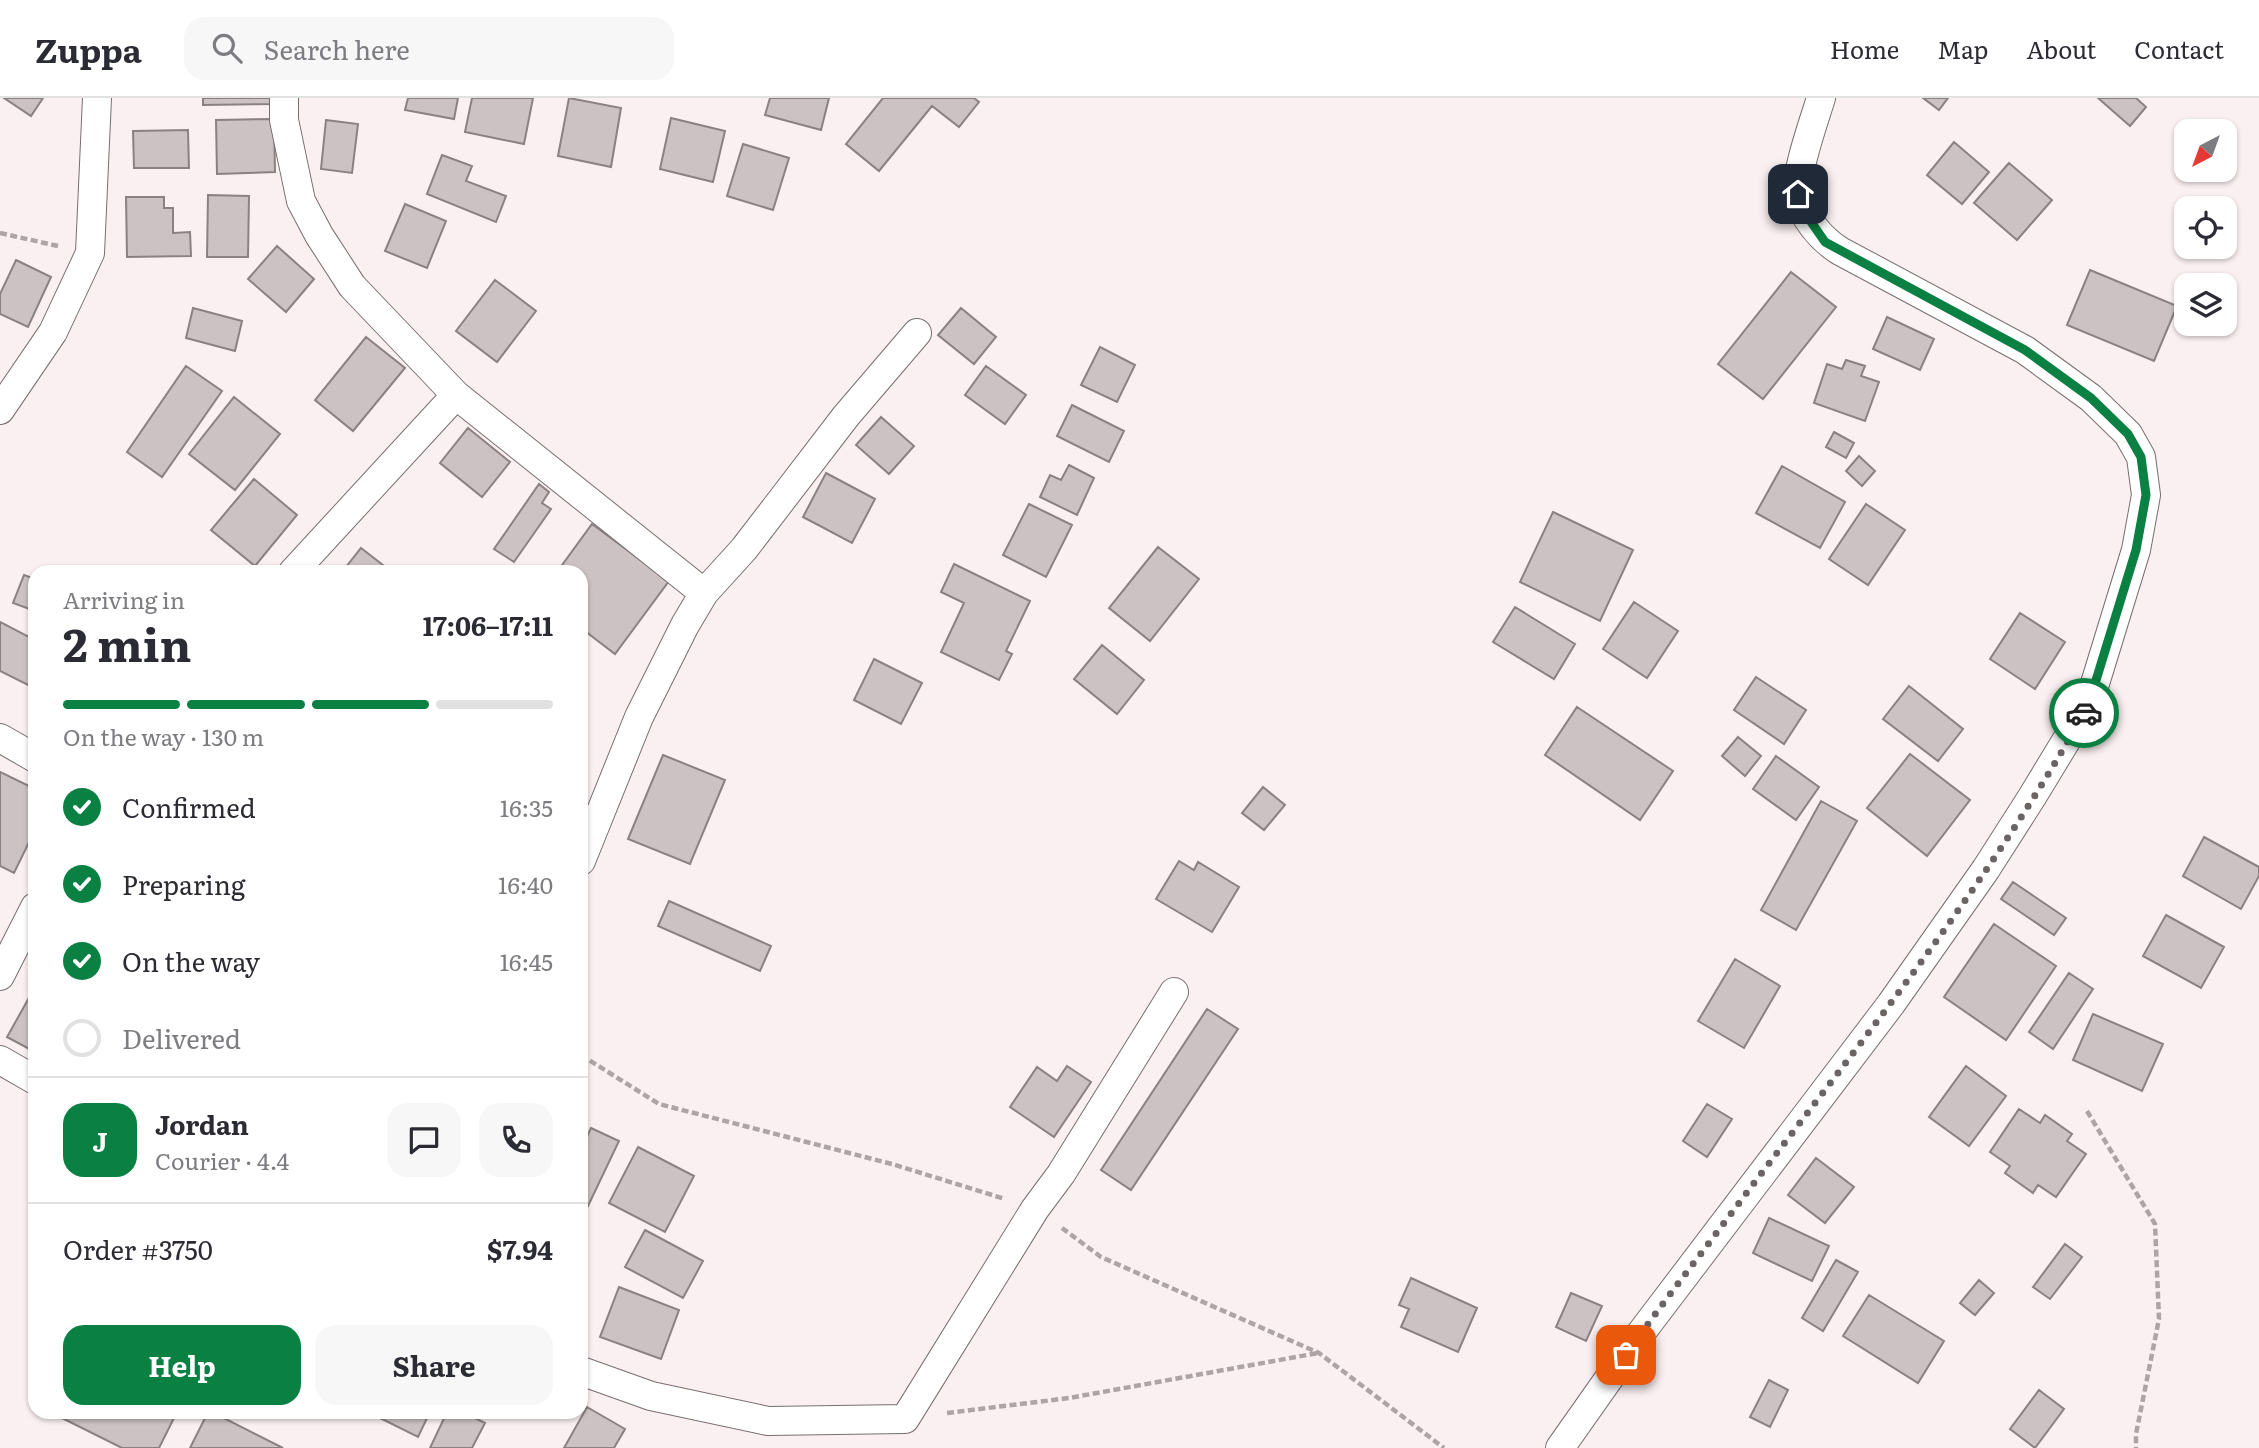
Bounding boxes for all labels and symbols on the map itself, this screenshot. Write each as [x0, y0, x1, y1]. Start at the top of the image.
north arrow [2174, 119, 2236, 182]
pin [1768, 164, 1828, 224]
courier [2049, 678, 2119, 748]
pin [1596, 1325, 1656, 1385]

